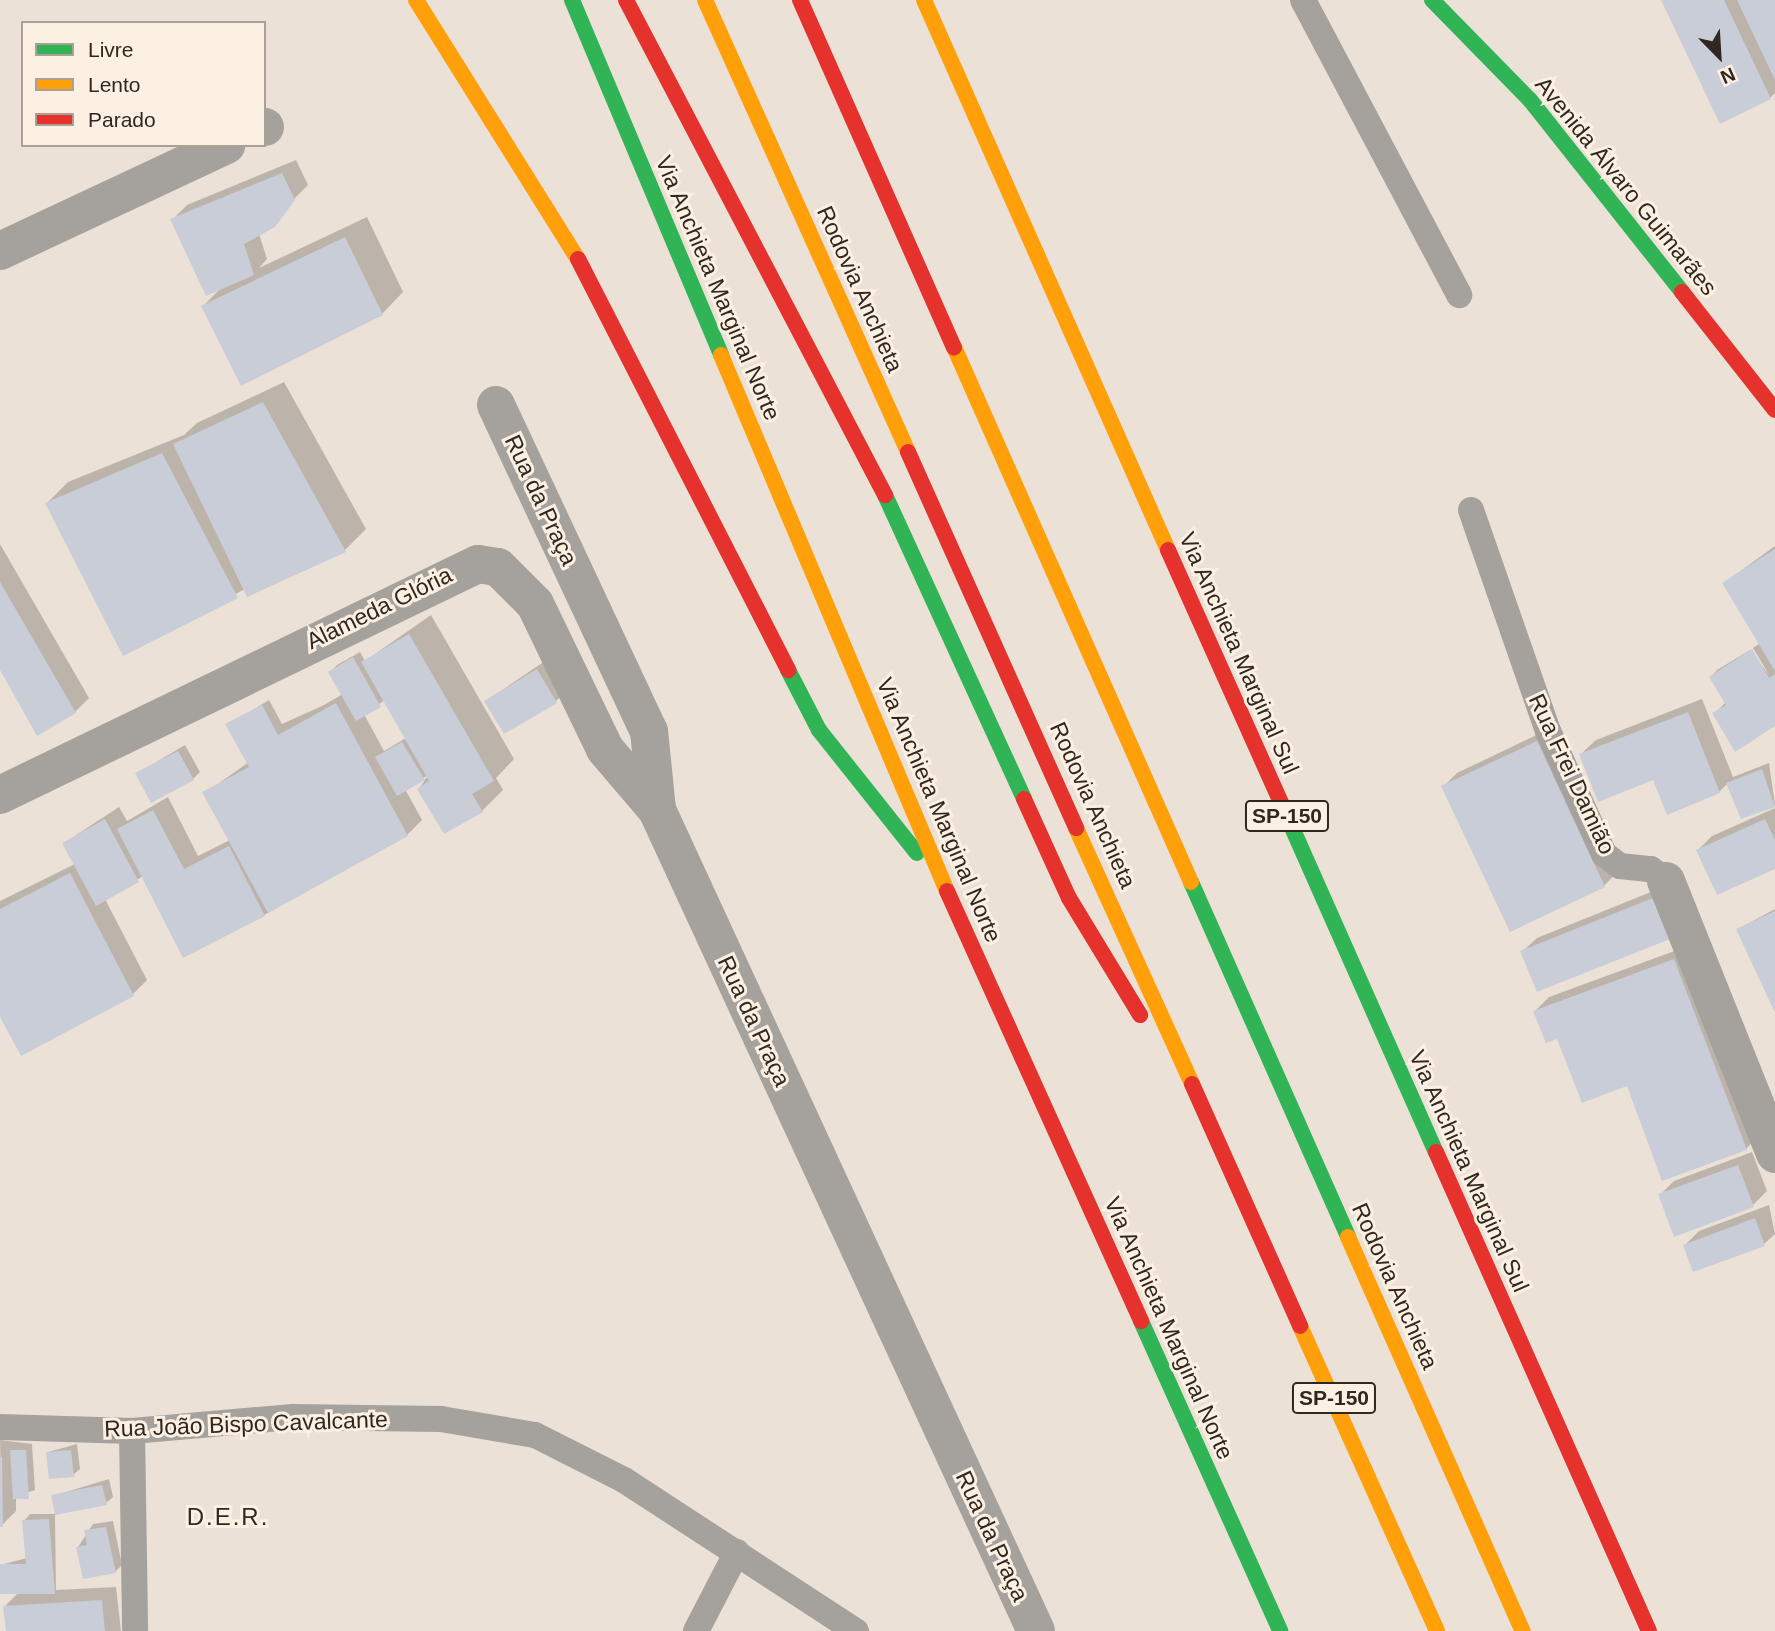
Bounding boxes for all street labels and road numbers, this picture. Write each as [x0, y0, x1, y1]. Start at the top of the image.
street label: Avenida Álvaro Guimarães [1529, 71, 1723, 301]
street label: Via Anchieta Marginal Norte [649, 151, 787, 425]
street label: Rodovia Anchieta [811, 201, 909, 377]
street label: Rua da Praça [499, 430, 583, 570]
street label: Via Anchieta Marginal Sul [1173, 527, 1305, 779]
street label: Alameda Glória [302, 561, 456, 655]
street label: Via Anchieta Marginal Norte [870, 673, 1008, 947]
street label: Rua Frei Damião [1523, 689, 1621, 859]
street label: Rodovia Anchieta [1044, 717, 1142, 893]
road number: SP-150 [1243, 798, 1331, 834]
street label: Rua da Praça [712, 951, 796, 1091]
street label: Via Anchieta Marginal Sul [1403, 1045, 1535, 1297]
street label: Via Anchieta Marginal Norte [1098, 1192, 1240, 1464]
street label: Rodovia Anchieta [1346, 1198, 1444, 1374]
road number: SP-150 [1290, 1380, 1378, 1416]
street label: Rua João Bispo Cavalcante [104, 1405, 388, 1443]
street label: Rua da Praça [950, 1466, 1034, 1606]

